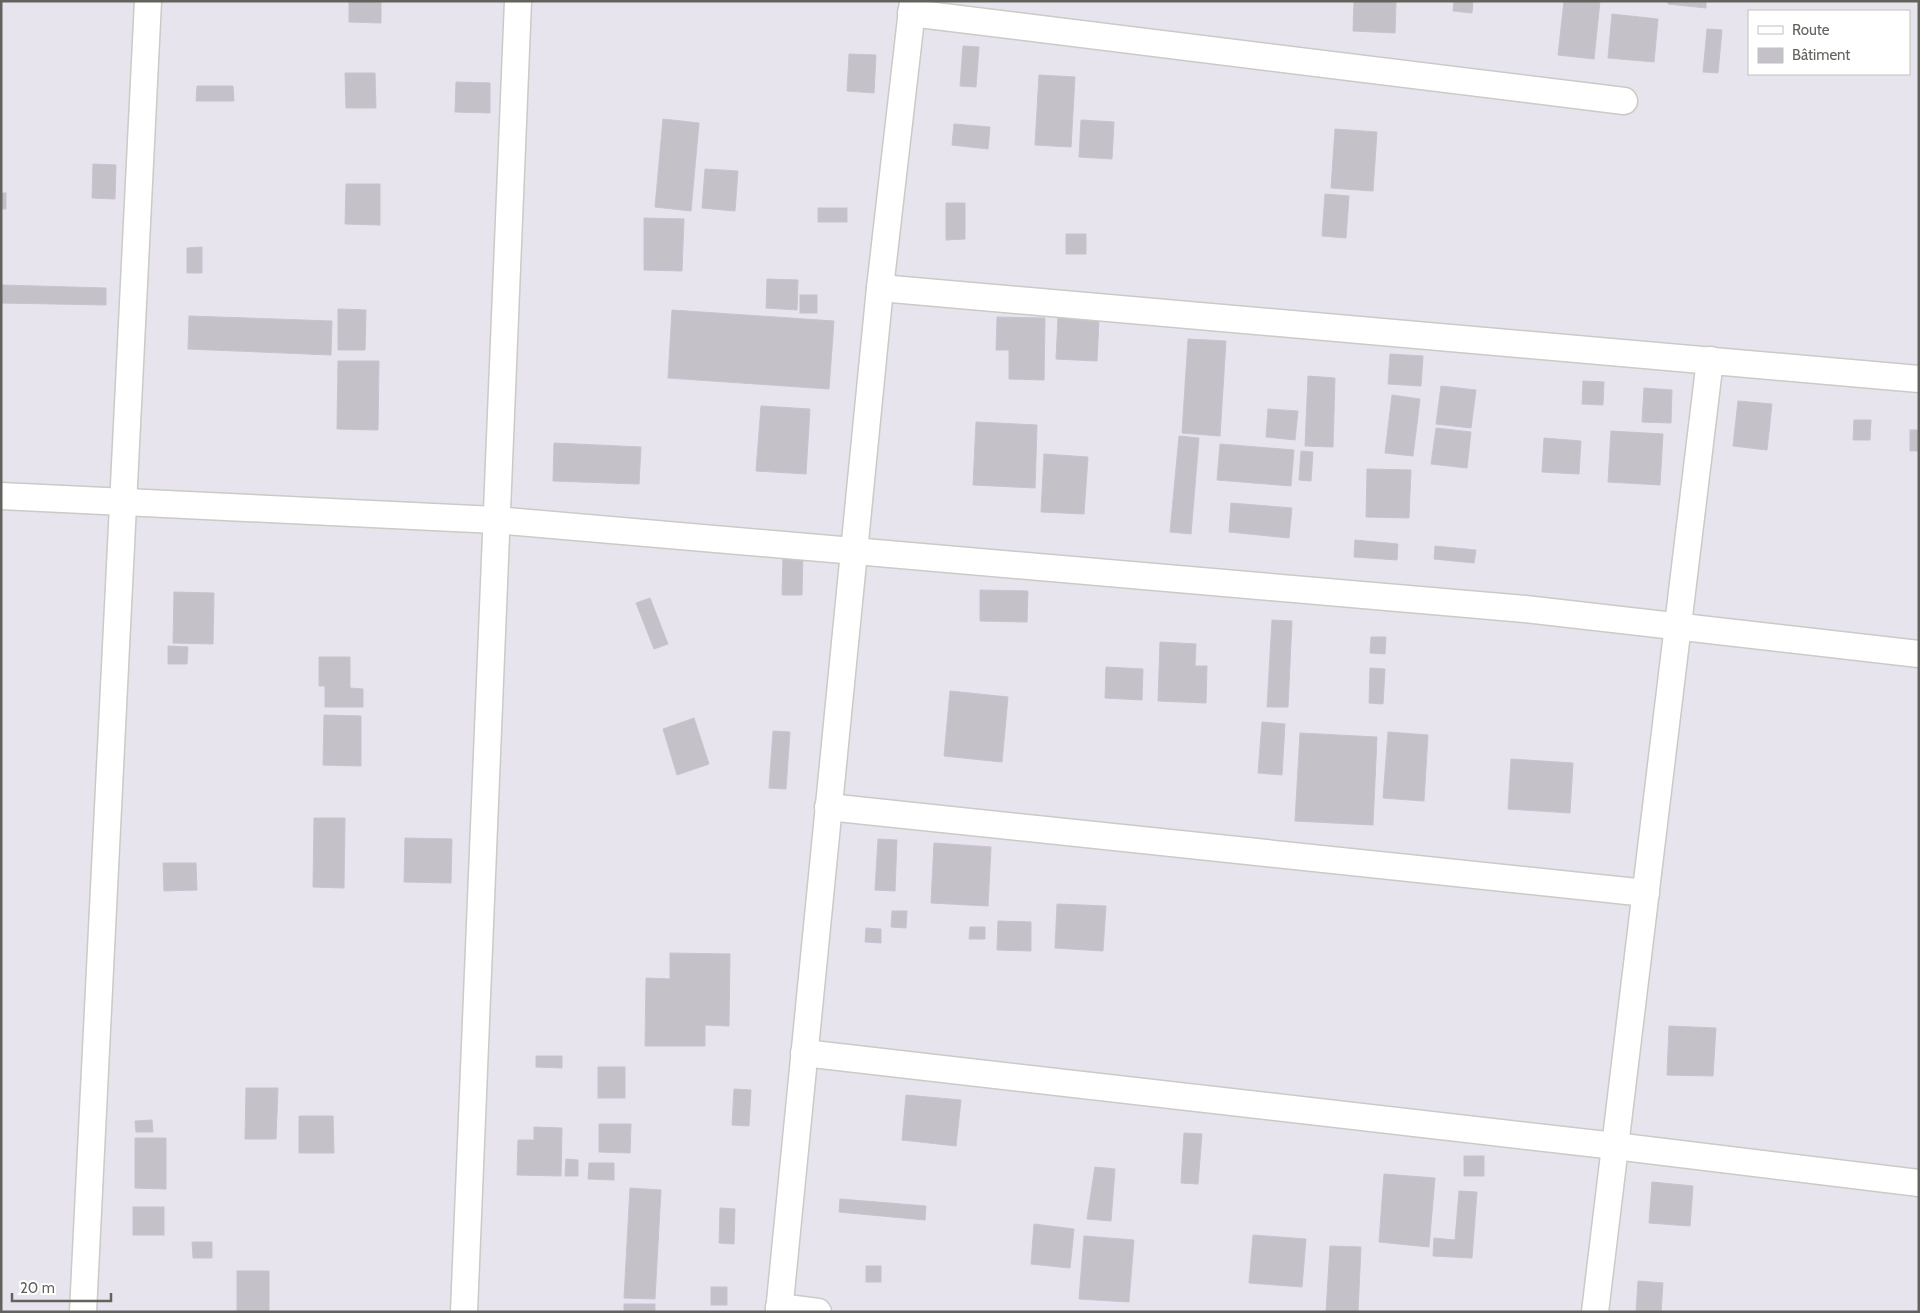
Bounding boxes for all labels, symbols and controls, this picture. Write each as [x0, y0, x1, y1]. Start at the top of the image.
legend [1748, 10, 1910, 75]
text: Route [1792, 21, 1830, 39]
text: Bâtiment [1792, 46, 1850, 64]
scale bar [12, 1270, 111, 1302]
text: 20 m [20, 1279, 55, 1297]

